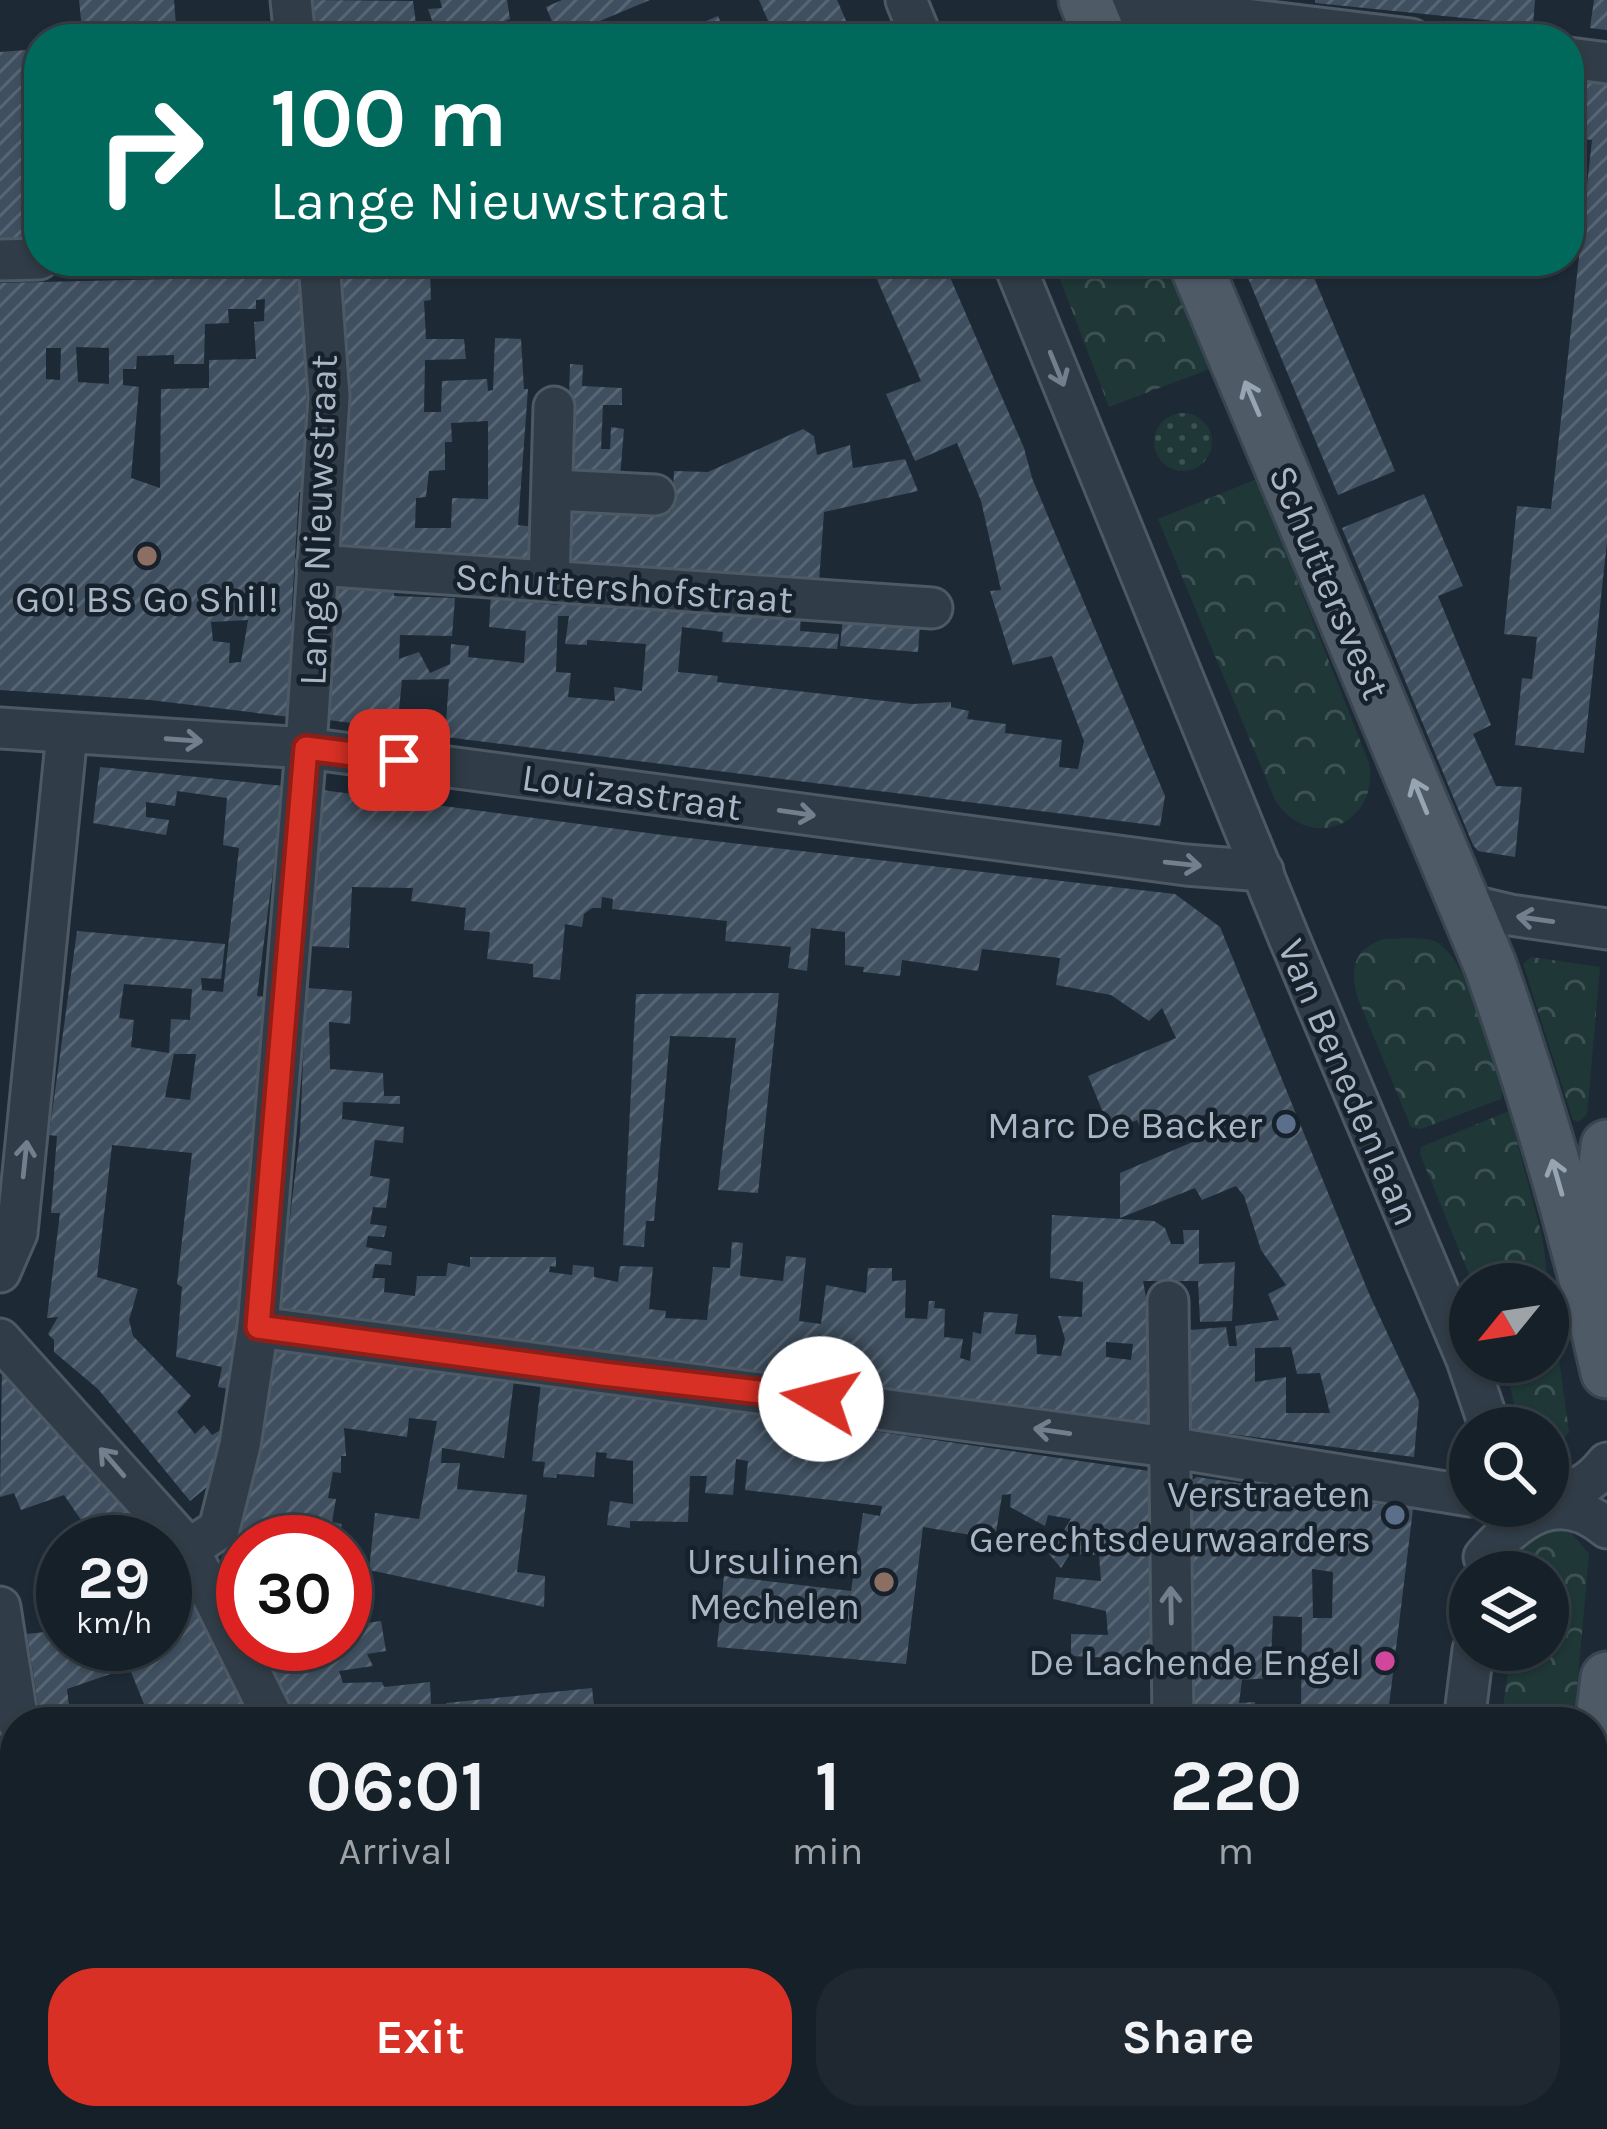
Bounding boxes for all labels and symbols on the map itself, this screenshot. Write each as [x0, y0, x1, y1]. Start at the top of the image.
one-way arrow [1048, 350, 1069, 387]
street label: Lange Nieuwstraat [289, 354, 347, 687]
one-way arrow [1240, 380, 1261, 417]
street label: Schuttersvest [1259, 459, 1399, 706]
marker: GO! BS Go Shil! [134, 543, 160, 569]
street label: Schuttershofstraat [453, 553, 795, 623]
place label: GO! BS Go Shil! [15, 576, 279, 622]
pin [348, 709, 450, 811]
one-way arrow [164, 729, 203, 752]
street label: Louizastraat [519, 754, 745, 830]
one-way arrow [1408, 778, 1429, 815]
one-way arrow [777, 802, 816, 825]
one-way arrow [1163, 853, 1202, 876]
one-way arrow [1516, 907, 1555, 930]
street label: Van Benedenlaan [1268, 932, 1430, 1233]
place label: Marc De Backer [987, 1102, 1263, 1148]
marker: Marc De Backer [1273, 1111, 1299, 1137]
one-way arrow [14, 1140, 37, 1179]
one-way arrow [1545, 1159, 1567, 1197]
north arrow [1449, 1263, 1569, 1383]
position arrow [758, 1336, 884, 1462]
one-way arrow [1034, 1419, 1073, 1442]
one-way arrow [99, 1447, 126, 1478]
place label: Verstraeten Gerechtsdeurwaarders [969, 1471, 1371, 1562]
marker: Verstraeten Gerechtsdeurwaarders [1382, 1502, 1408, 1528]
speed limit sign: 30 [216, 1515, 372, 1671]
place label: Ursulinen Mechelen [687, 1538, 860, 1629]
marker: Ursulinen Mechelen [871, 1569, 897, 1595]
one-way arrow [1160, 1586, 1182, 1625]
place label: De Lachende Engel [1028, 1639, 1361, 1685]
marker: De Lachende Engel [1372, 1648, 1398, 1674]

